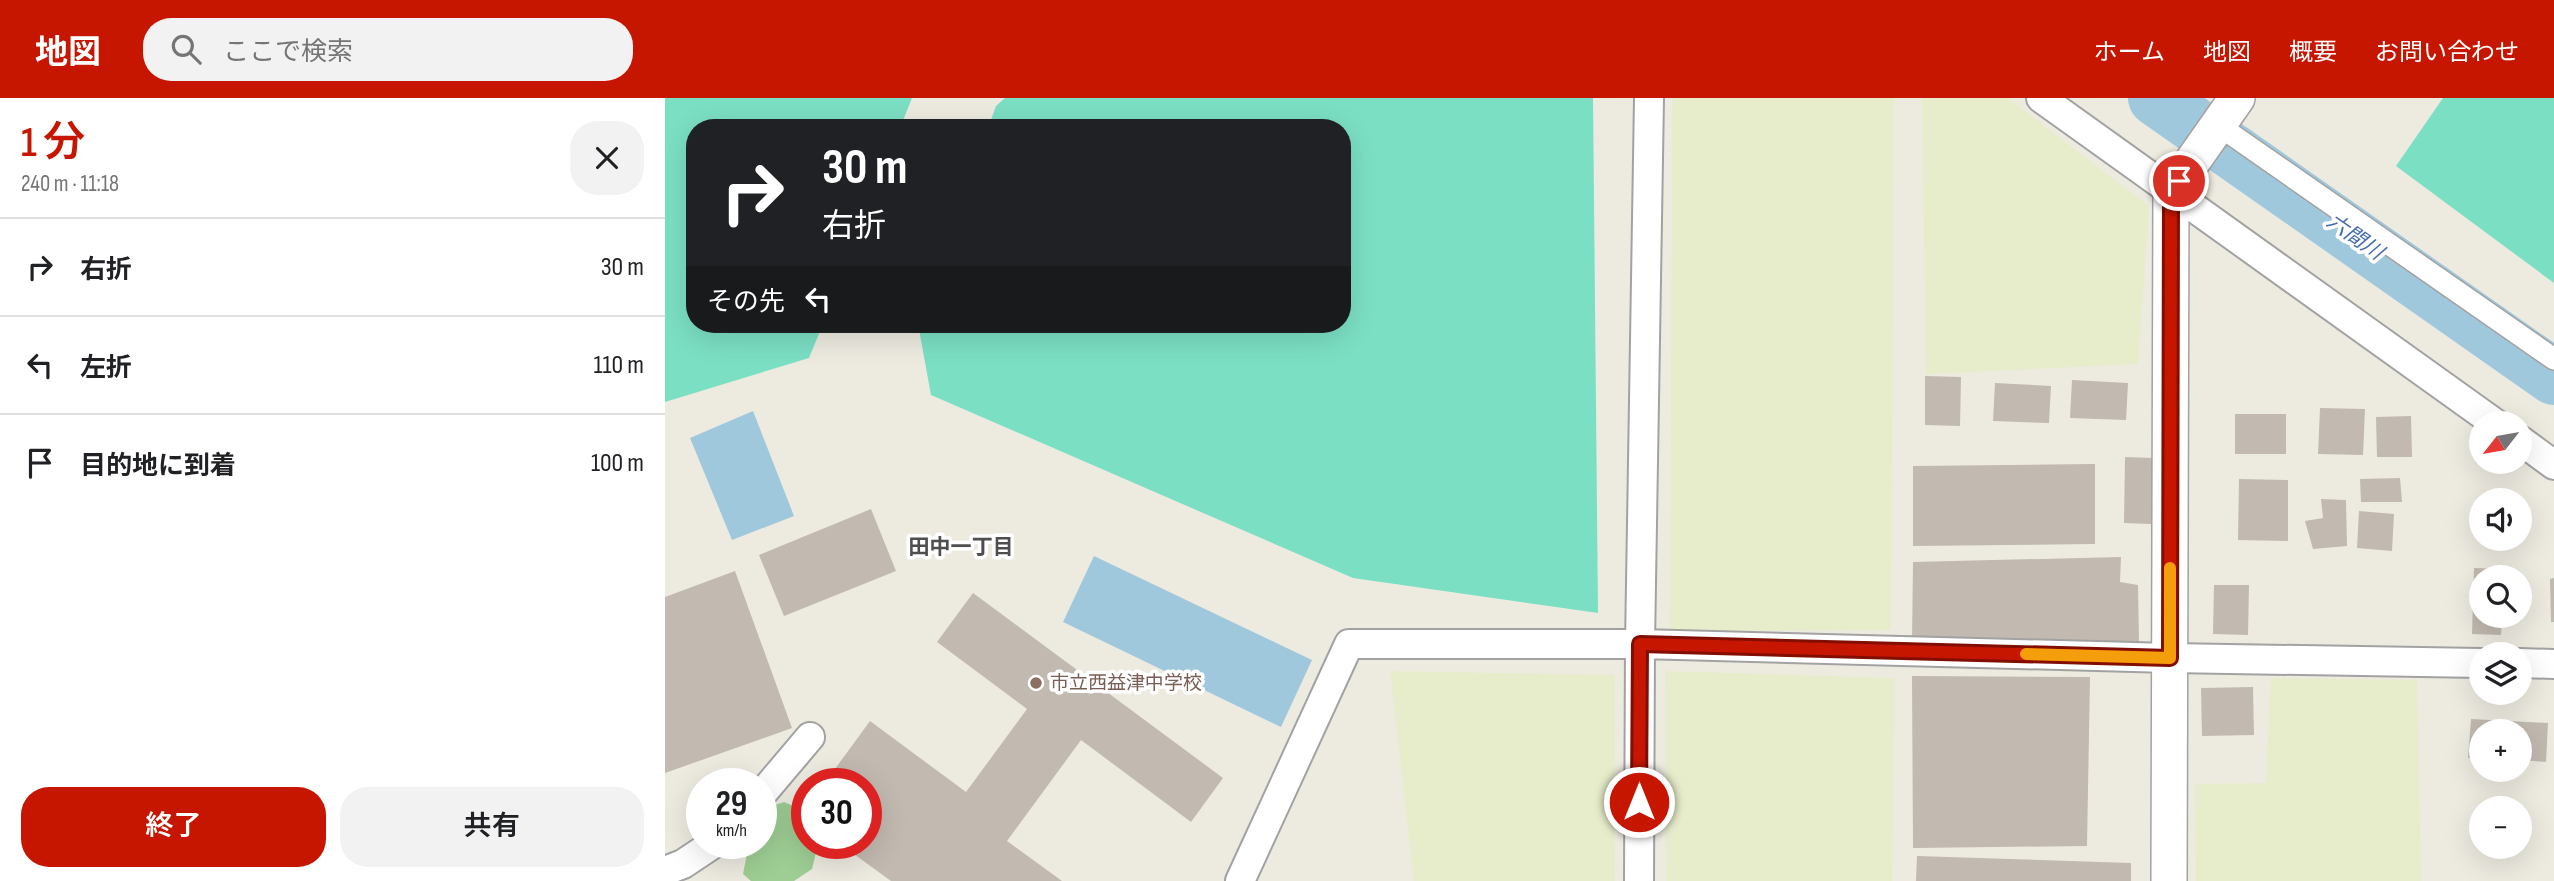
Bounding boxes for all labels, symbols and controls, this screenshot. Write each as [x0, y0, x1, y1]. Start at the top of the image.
search box [143, 18, 633, 81]
icon: search [167, 30, 205, 68]
text: 地図 [35, 33, 101, 73]
text: ここで検索 [223, 37, 353, 68]
text: ホーム [2094, 38, 2165, 67]
text: 地図 [2203, 38, 2251, 67]
text: 概要 [2289, 38, 2337, 67]
text: お問い合わせ [2375, 38, 2519, 67]
text: 1 分 [21, 118, 85, 169]
button: close [570, 121, 644, 195]
text: 30 m [822, 139, 907, 198]
icon: right [707, 147, 798, 238]
pin [2149, 151, 2209, 211]
icon: arrive [2160, 162, 2198, 200]
text: 240 m · 11:18 [21, 170, 119, 198]
text: 右折 [822, 207, 886, 246]
water label: 六間川 [2322, 209, 2390, 266]
icon: right [21, 248, 59, 286]
text: 30 m [601, 252, 644, 283]
text: 右折 [80, 255, 132, 286]
icon: left [799, 280, 837, 318]
text: その先 [707, 287, 785, 318]
icon: left [21, 346, 59, 384]
text: 110 m [593, 350, 644, 381]
text: 左折 [80, 353, 132, 384]
north arrow [2469, 411, 2532, 474]
map controls [2469, 411, 2532, 859]
icon: arrive [21, 444, 59, 482]
text: 100 m [591, 448, 644, 479]
text: 目的地に到着 [80, 451, 236, 482]
button: sound [2469, 488, 2532, 551]
district label: 田中一丁目 [909, 535, 1014, 560]
button: search [2469, 565, 2532, 628]
button: layers [2469, 642, 2532, 705]
place label: 市立西益津中学校 [1050, 672, 1202, 695]
marker: 市立西益津中学校 [1028, 675, 1044, 691]
button: + [2469, 719, 2532, 782]
position arrow [1602, 765, 1676, 839]
speed limit sign: 30 [791, 768, 882, 859]
text: 29 [716, 783, 747, 826]
button: 終了 [21, 787, 326, 867]
button: 共有 [340, 787, 644, 867]
button: − [2469, 796, 2532, 859]
text: km/h [716, 820, 747, 841]

